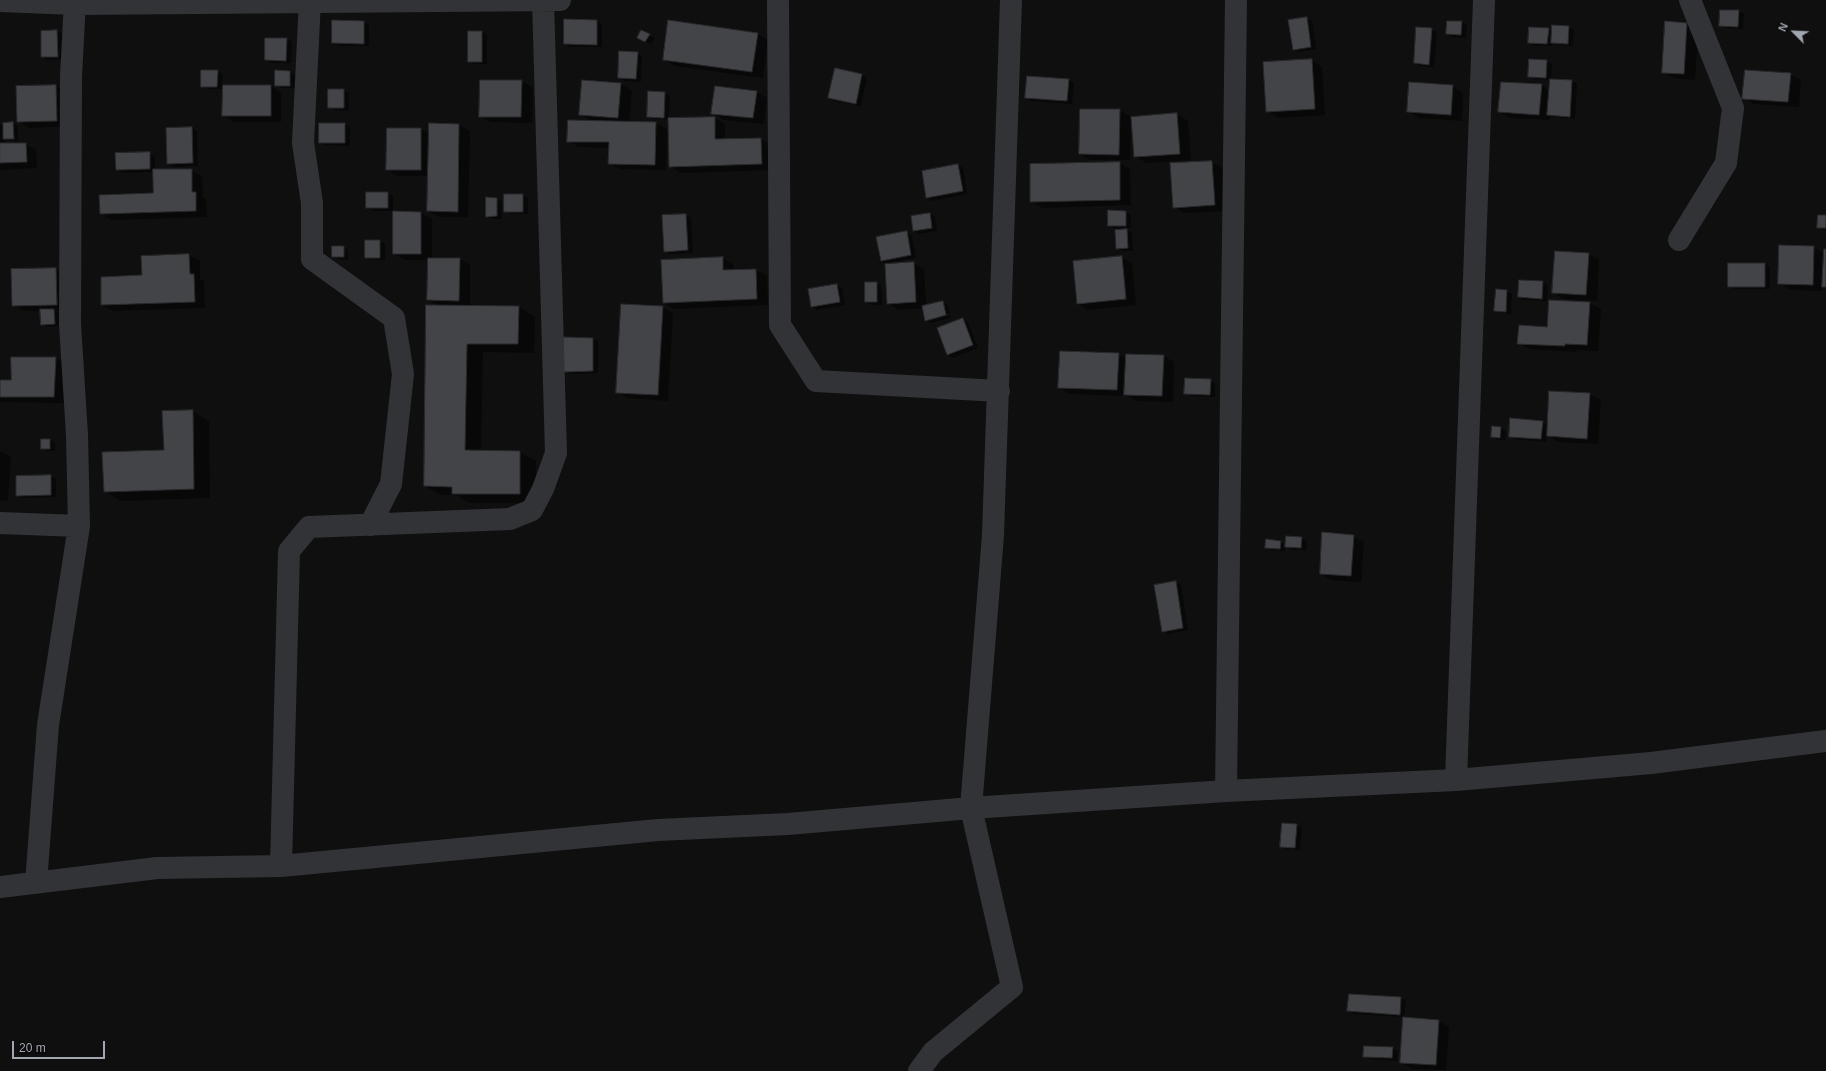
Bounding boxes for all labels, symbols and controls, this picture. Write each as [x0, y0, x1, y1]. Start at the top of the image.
north arrow [1774, 12, 1814, 52]
text: N [1776, 21, 1790, 33]
scale bar [14, 1033, 107, 1059]
text: 20 m [19, 1041, 46, 1055]

